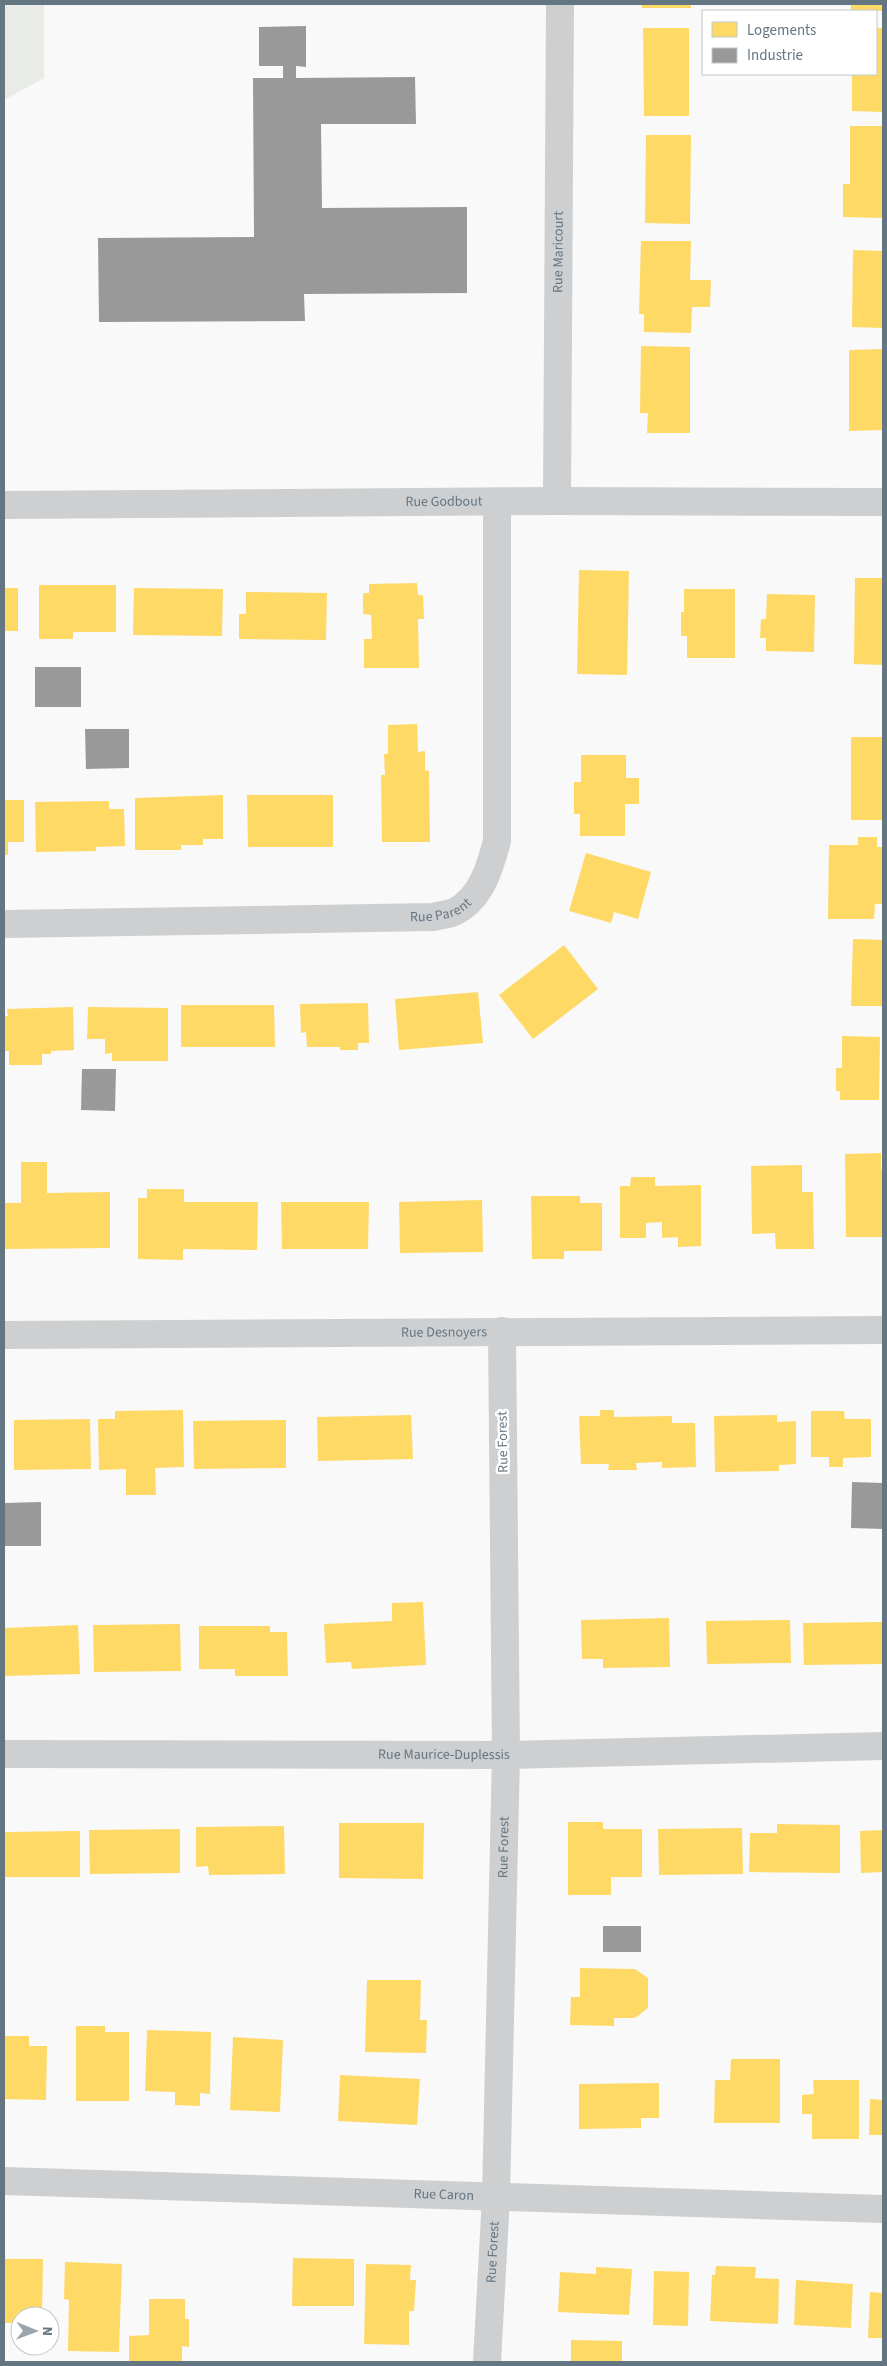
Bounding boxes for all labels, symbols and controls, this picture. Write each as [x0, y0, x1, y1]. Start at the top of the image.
legend [702, 10, 877, 75]
text: Logements [747, 20, 816, 41]
text: Industrie [747, 45, 803, 66]
street label: Rue Maricourt [548, 211, 569, 293]
street label: Rue Godbout [405, 492, 483, 512]
street label: Rue Parent [410, 893, 477, 927]
street label: Rue Desnoyers [401, 1322, 487, 1343]
street label: Rue Forest [492, 1411, 514, 1473]
street label: Rue Maurice-Duplessis [378, 1745, 510, 1765]
street label: Rue Forest [493, 1816, 515, 1878]
street label: Rue Caron [413, 2184, 474, 2206]
street label: Rue Forest [481, 2221, 505, 2284]
north arrow [10, 2306, 60, 2356]
text: N [37, 2326, 57, 2336]

